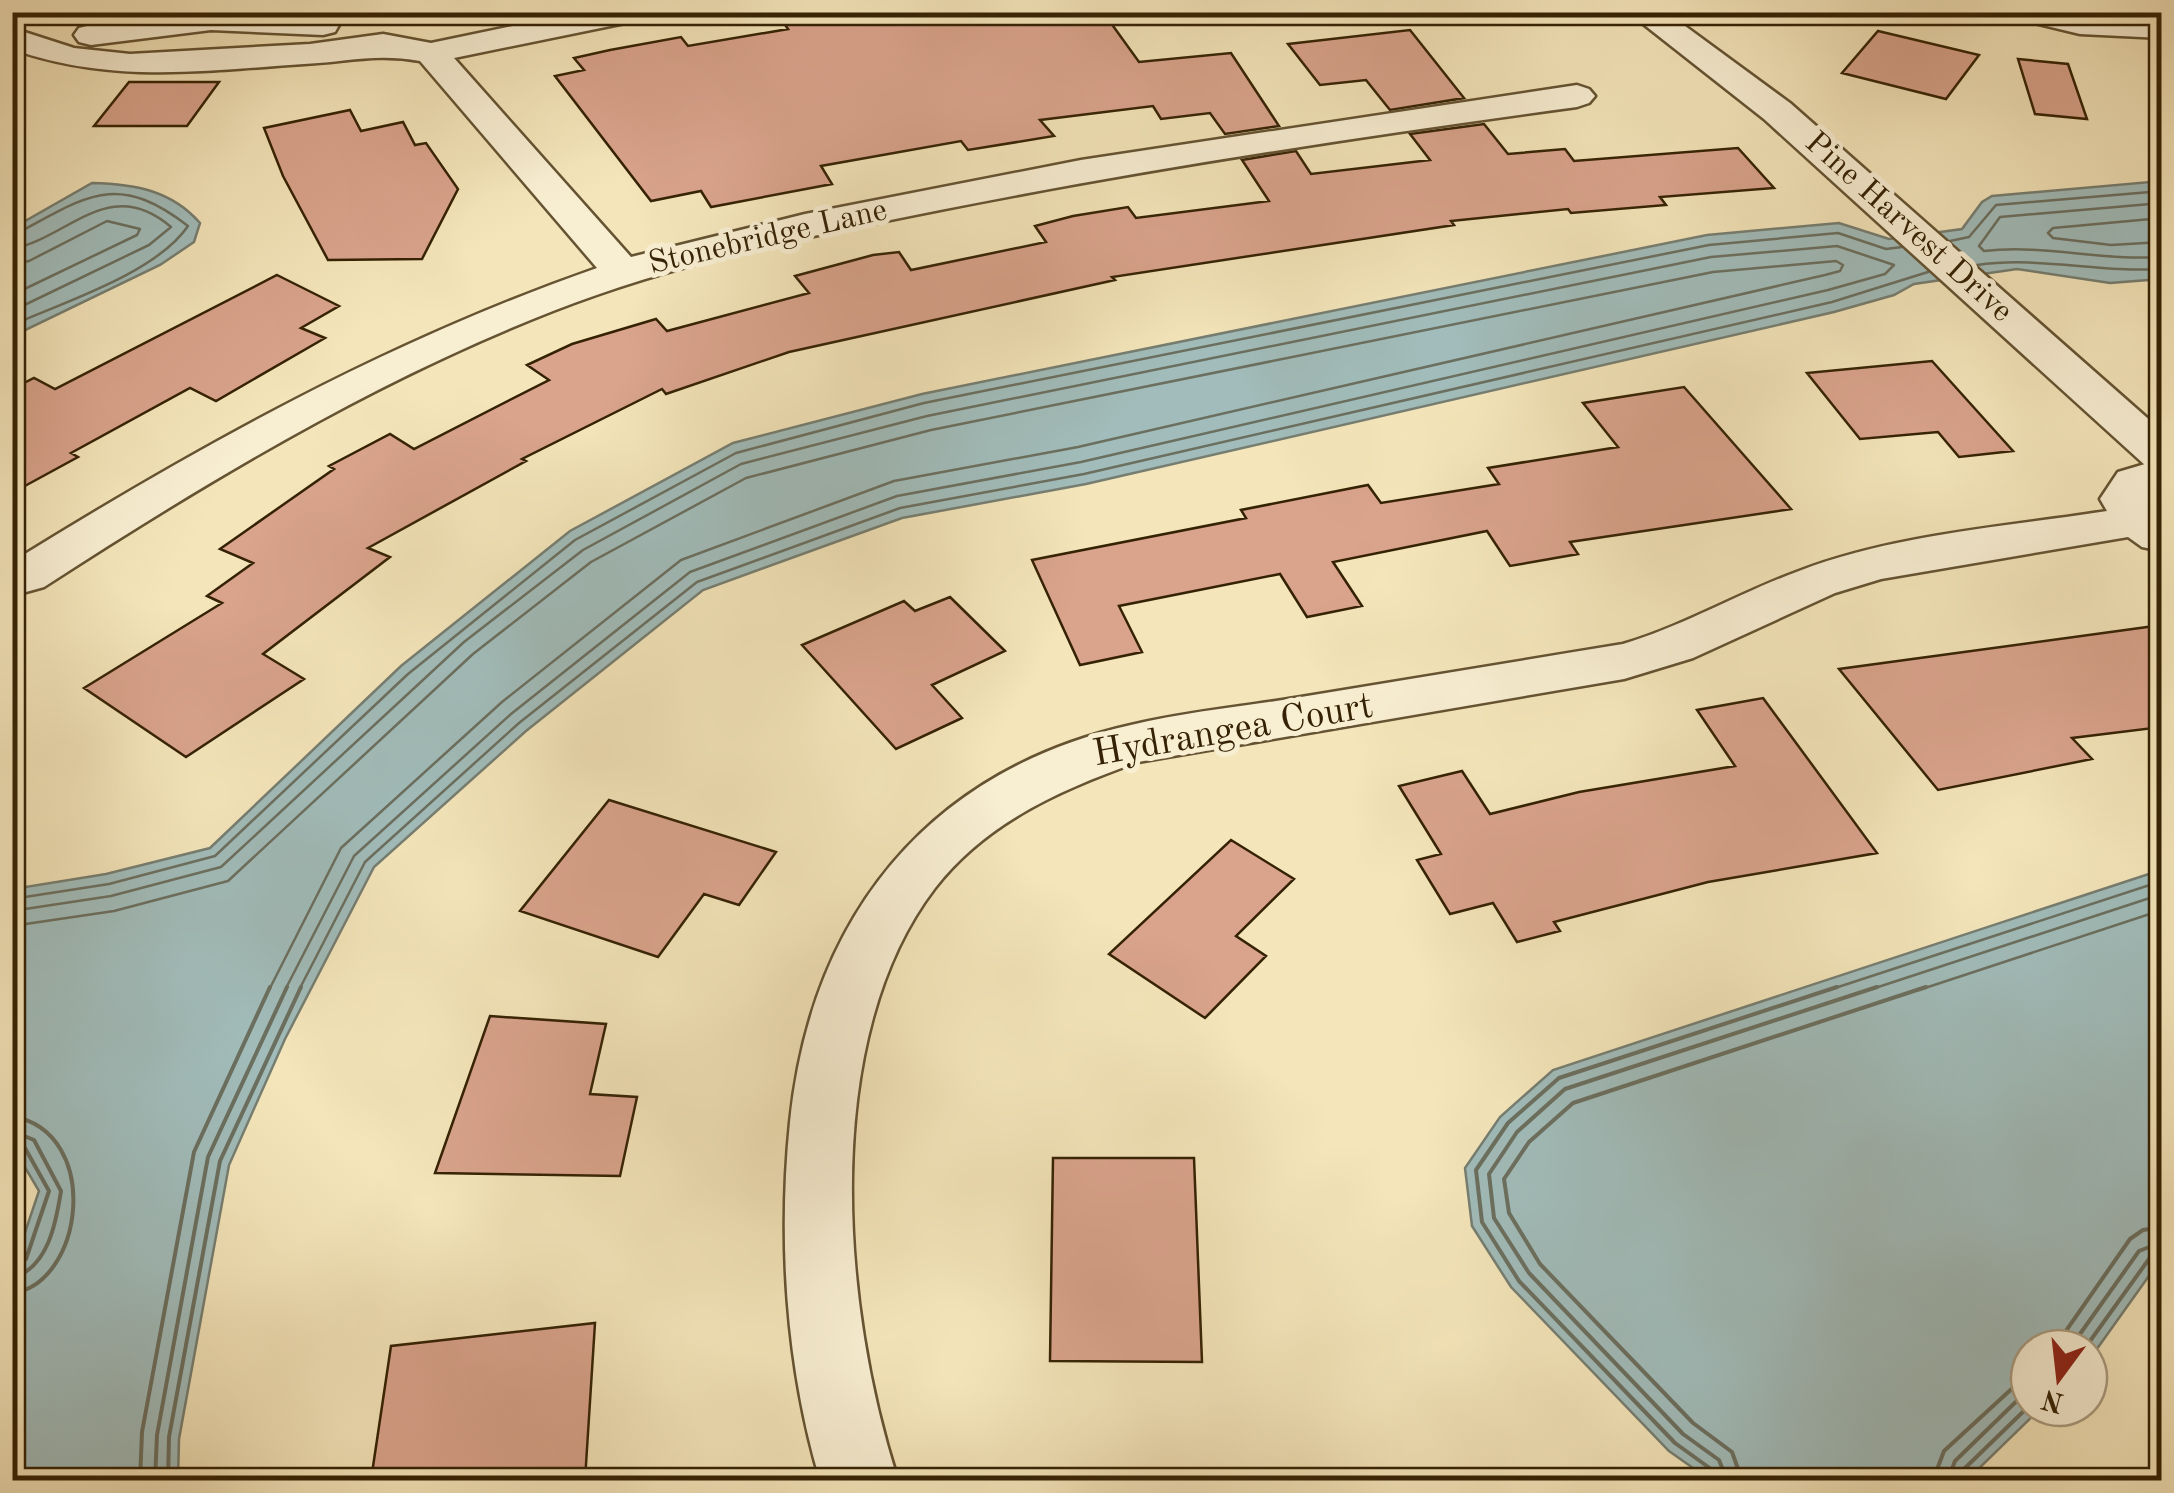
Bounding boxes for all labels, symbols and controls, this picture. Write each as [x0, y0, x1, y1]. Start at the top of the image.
street label: Pine Harvest Drive [1798, 127, 2018, 329]
street label: Stonebridge Lane [646, 195, 890, 281]
street label: Hydrangea Court [1090, 688, 1376, 774]
north arrow [2009, 1328, 2109, 1428]
text: N [2039, 1383, 2067, 1416]

